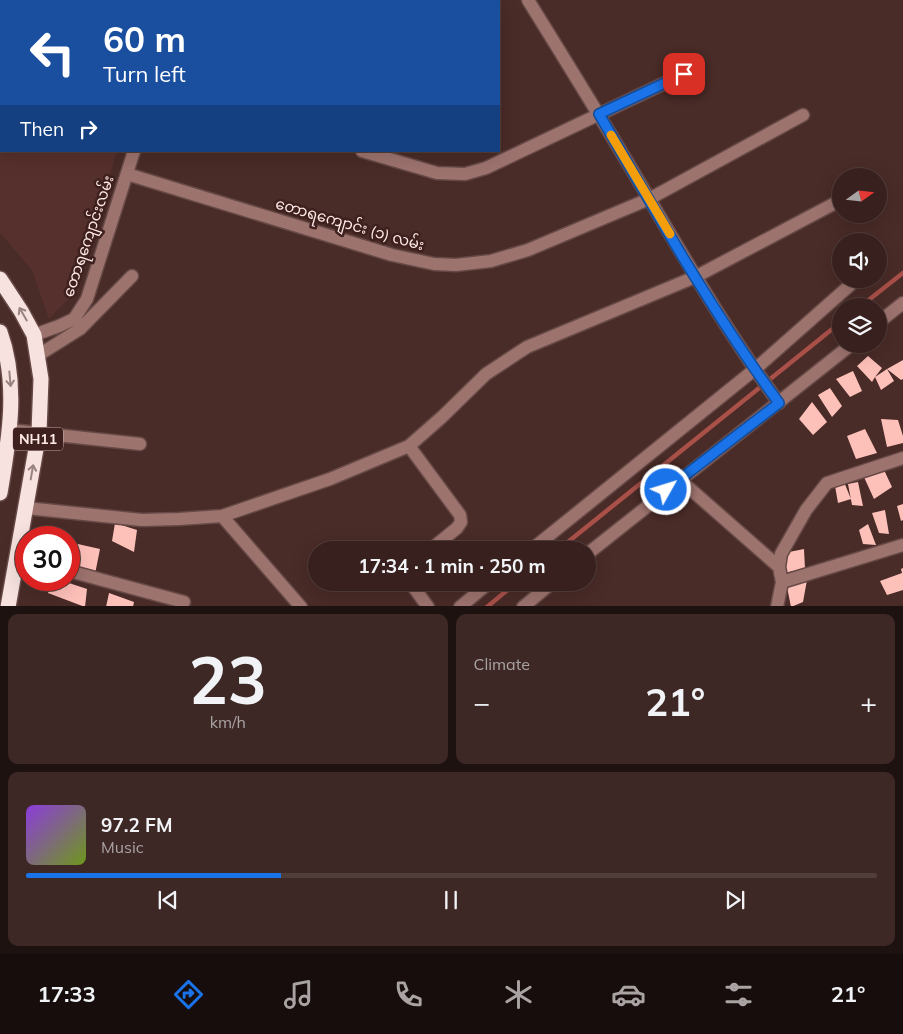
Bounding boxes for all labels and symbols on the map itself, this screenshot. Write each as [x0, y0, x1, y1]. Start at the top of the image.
pin [663, 53, 705, 95]
north arrow [832, 168, 888, 222]
street label: တောရကျောင်းလမ်း [58, 173, 121, 300]
street label: တောရကျောင်း (၁) လမ်း [273, 194, 427, 257]
one-way arrow [17, 308, 27, 322]
one-way arrow [5, 371, 15, 387]
road number: NH11 [13, 428, 63, 450]
position arrow [639, 463, 691, 515]
one-way arrow [27, 465, 37, 481]
speed limit sign: 30 [15, 526, 80, 591]

